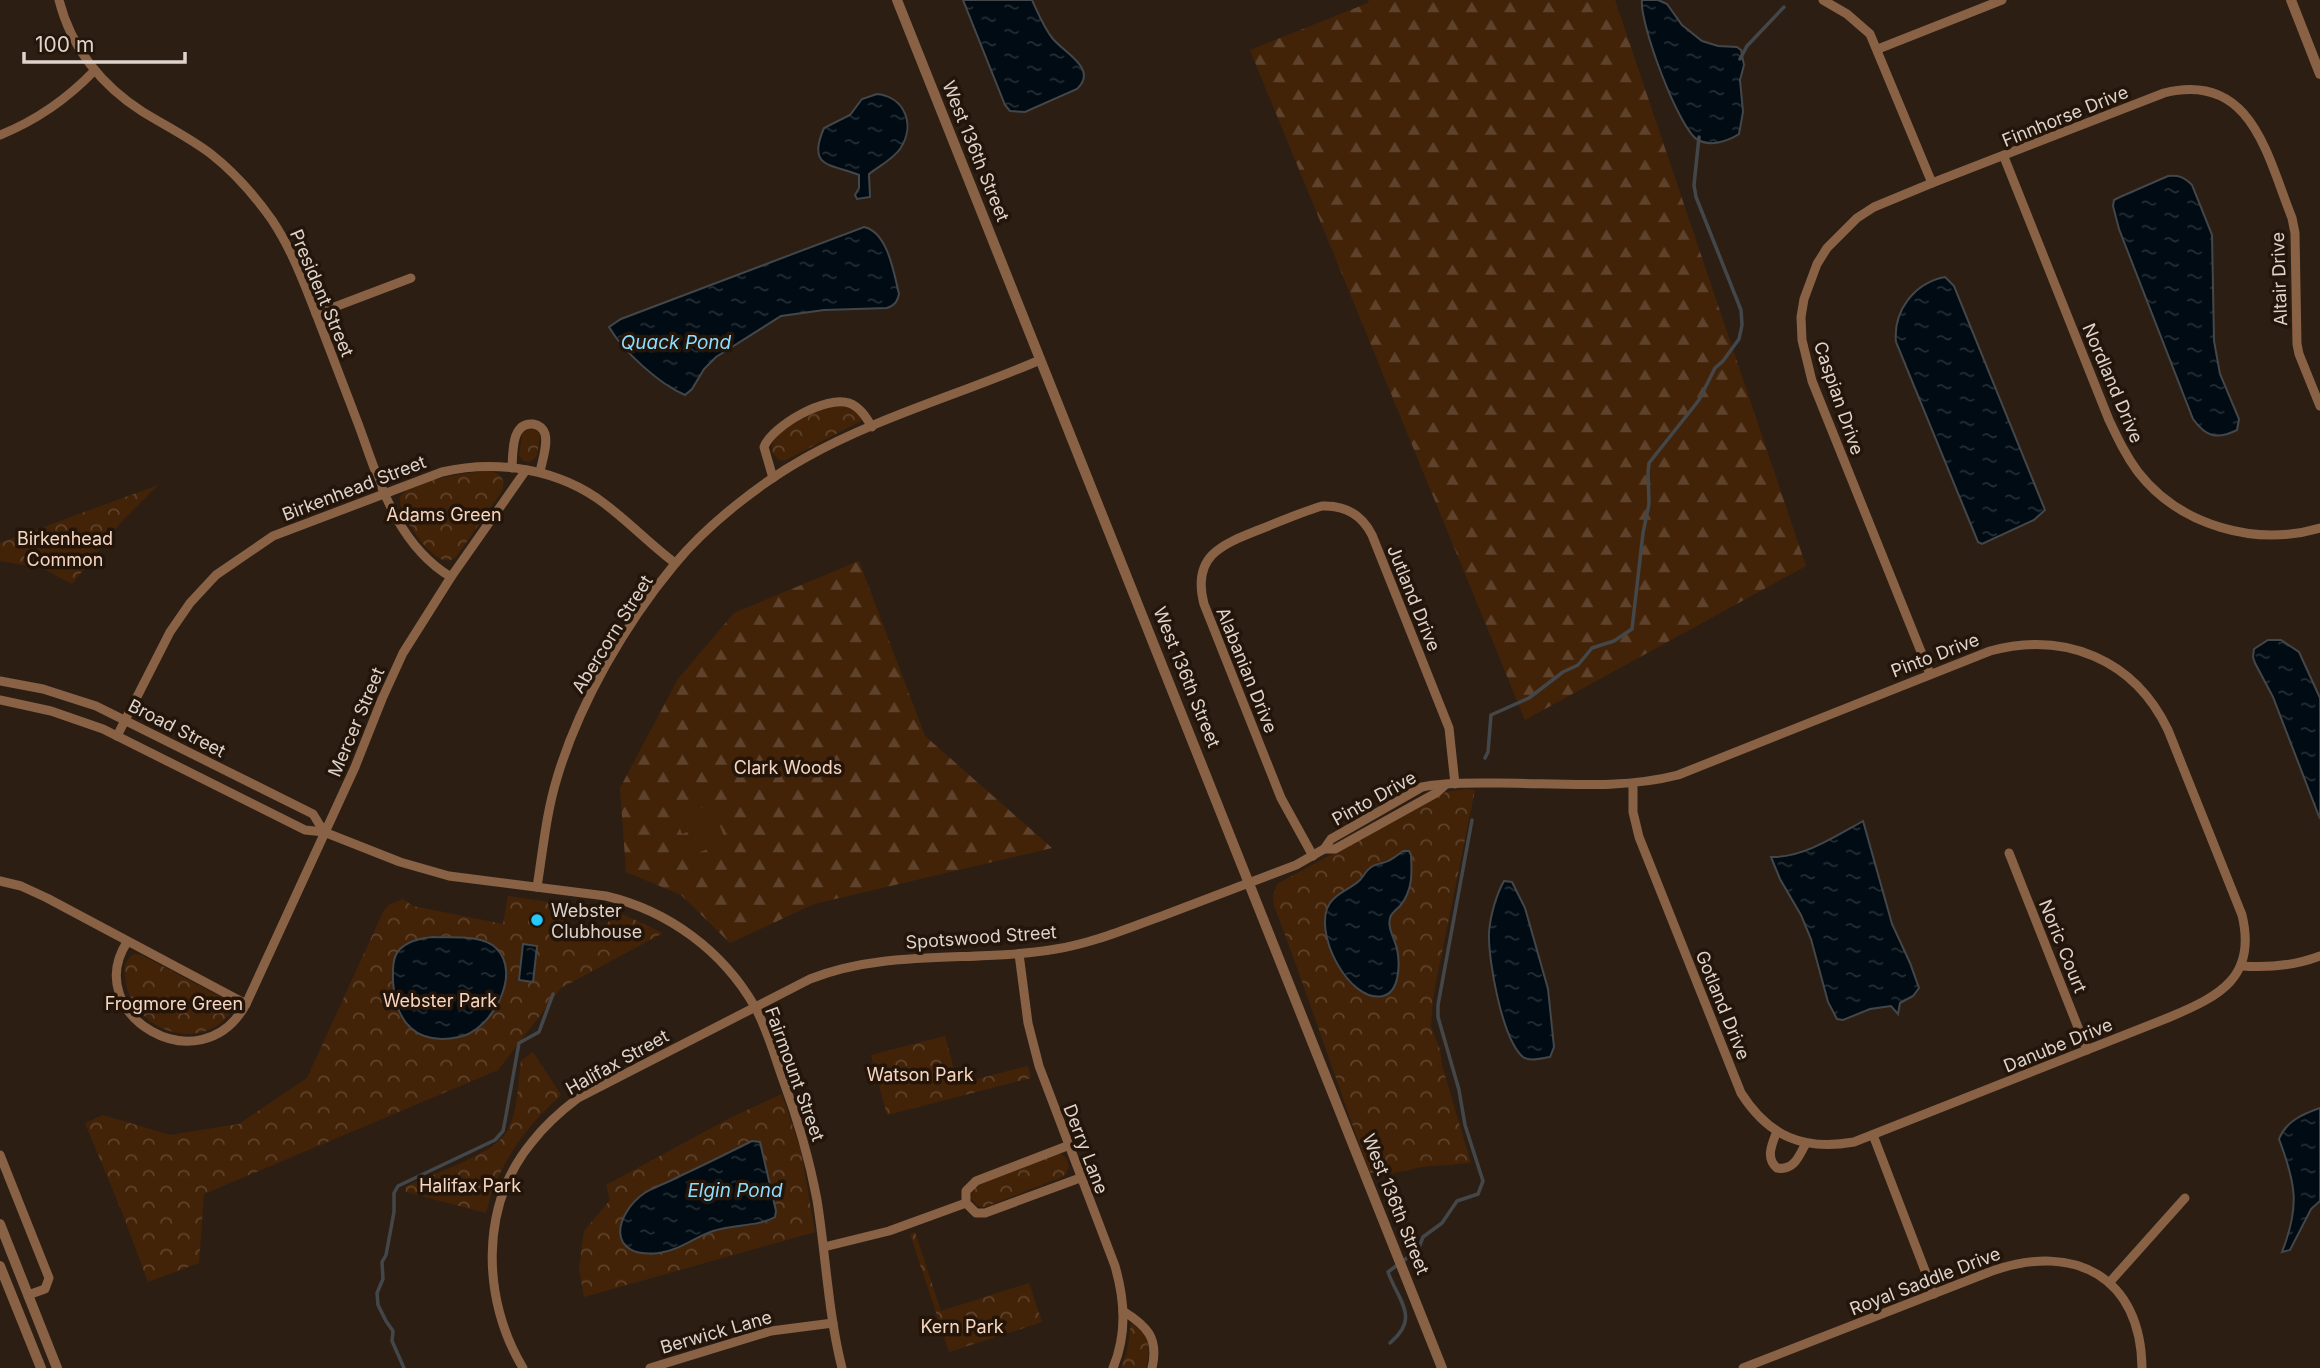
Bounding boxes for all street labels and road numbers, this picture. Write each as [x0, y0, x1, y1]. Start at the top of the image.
street label: West 136th Street [938, 78, 1014, 224]
street label: Finnhorse Drive [1999, 81, 2131, 151]
street label: President Street [286, 226, 358, 360]
street label: Altair Drive [2267, 232, 2291, 326]
street label: Nordland Drive [2078, 320, 2148, 446]
street label: Caspian Drive [1810, 339, 1868, 457]
street label: Birkenhead Street [279, 451, 429, 525]
street label: Jutland Drive [1383, 542, 1445, 654]
street label: Abercorn Street [567, 571, 657, 697]
street label: West 136th Street [1149, 604, 1225, 750]
street label: Alabanian Drive [1212, 604, 1282, 736]
street label: Pinto Drive [1888, 629, 1982, 681]
street label: Mercer Street [324, 664, 388, 780]
street label: Broad Street [125, 695, 229, 762]
street label: Pinto Drive [1328, 766, 1420, 830]
street label: Noric Court [2035, 896, 2091, 996]
street label: Spotswood Street [905, 921, 1057, 953]
street label: Gotland Drive [1692, 947, 1754, 1063]
street label: Fairmount Street [761, 1004, 829, 1144]
street label: Danube Drive [2000, 1014, 2116, 1076]
street label: Halifax Street [562, 1025, 672, 1099]
street label: Derry Lane [1059, 1101, 1113, 1197]
street label: West 136th Street [1358, 1131, 1434, 1277]
street label: Royal Saddle Drive [1847, 1243, 2003, 1319]
street label: Berwick Lane [658, 1306, 774, 1358]

